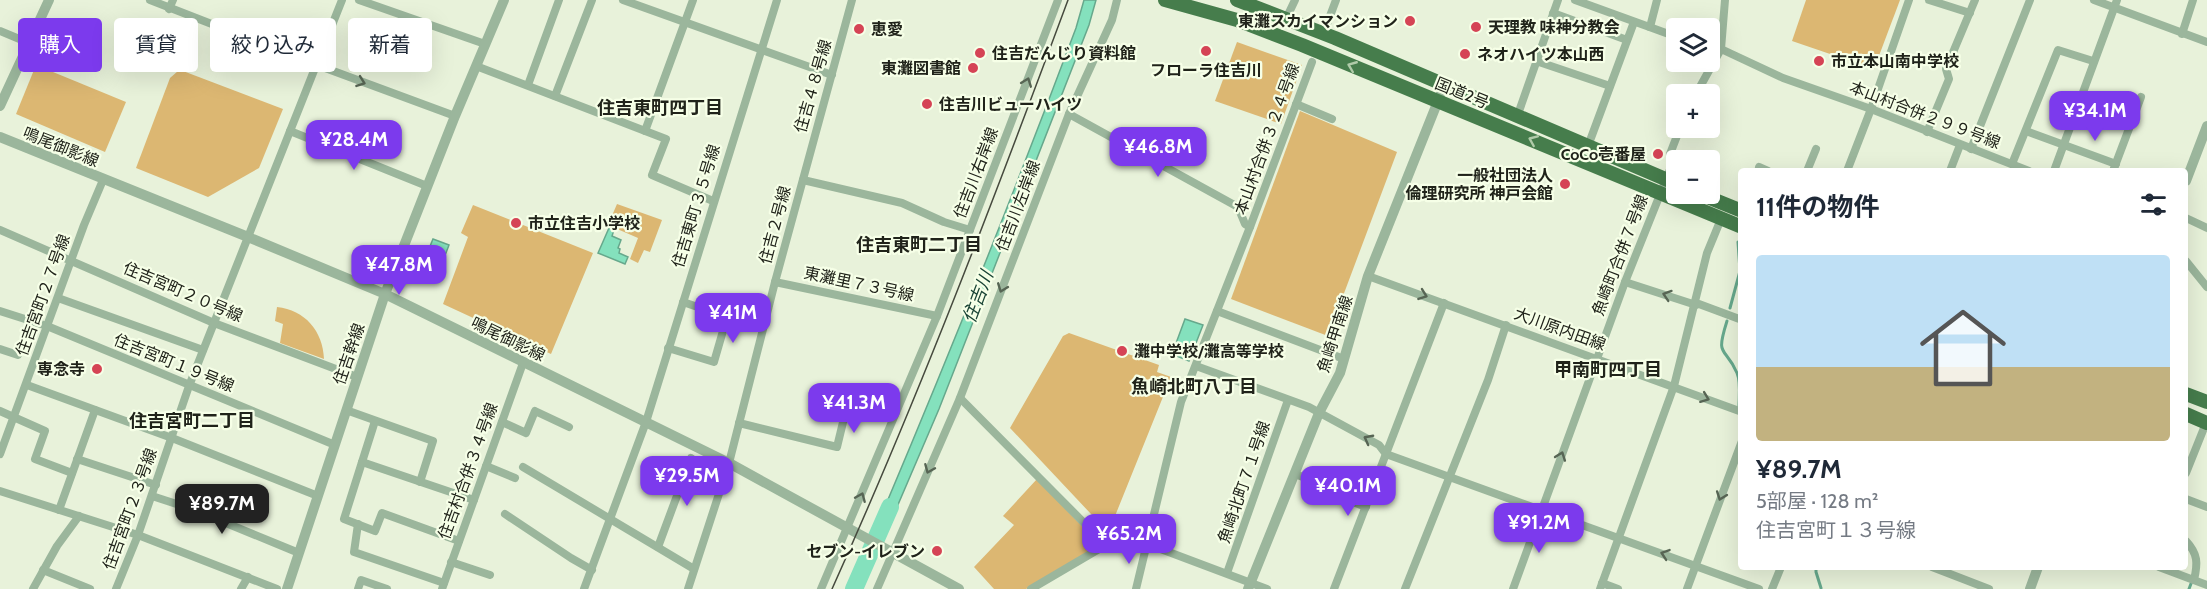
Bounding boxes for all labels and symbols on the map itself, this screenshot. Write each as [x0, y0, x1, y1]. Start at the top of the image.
place label: 東灘スカイマンション [1238, 12, 1398, 31]
marker: 東灘スカイマンション [1403, 14, 1417, 28]
place label: 天理教 味神分教会 [1488, 18, 1620, 37]
place label: 恵愛 [871, 20, 903, 39]
marker: 天理教 味神分教会 [1469, 20, 1483, 34]
marker: 恵愛 [852, 22, 866, 36]
street label: 住吉４８号線 [791, 37, 835, 135]
place label: 住吉だんじり資料館 [991, 44, 1136, 63]
marker: フローラ住吉川 [1199, 44, 1213, 58]
place label: ネオハイツ本山西 [1477, 45, 1605, 64]
marker: 住吉だんじり資料館 [973, 46, 987, 60]
marker: ネオハイツ本山西 [1458, 47, 1472, 61]
place label: 市立本山南中学校 [1831, 52, 1959, 71]
marker: 市立本山南中学校 [1812, 54, 1826, 68]
place label: 東灘図書館 [881, 59, 961, 78]
marker: 東灘図書館 [966, 61, 980, 75]
place label: フローラ住吉川 [1150, 61, 1262, 80]
street label: 本山村合併３２４号線 [1231, 61, 1303, 217]
one-way arrow [1348, 61, 1359, 73]
one-way arrow [356, 74, 366, 87]
street label: 国道2号 [1432, 74, 1492, 112]
one-way arrow [1020, 77, 1032, 88]
street label: 本山村合併２９９号線 [1847, 77, 2003, 153]
pin: ¥34.1M [2046, 91, 2144, 142]
place label: 住吉川ビューハイツ [938, 95, 1082, 114]
district label: 住吉東町四丁目 [597, 97, 723, 119]
marker: 住吉川ビューハイツ [920, 97, 934, 111]
pin: ¥28.4M [305, 120, 403, 171]
street label: 鳴尾御影線 [20, 123, 102, 171]
street label: 住吉川右岸線 [950, 125, 1002, 221]
pin: ¥46.8M [1109, 127, 1207, 178]
one-way arrow [1528, 135, 1539, 147]
street label: 住吉東町３５号線 [668, 142, 724, 270]
place label: CoCo壱番屋 [1561, 145, 1646, 164]
marker: CoCo壱番屋 [1651, 147, 1665, 161]
street label: 住吉川左岸線 [992, 158, 1044, 254]
place label: 一般社団法人 倫理研究所 神戸会館 [1405, 166, 1553, 203]
marker: 一般社団法人 倫理研究所 神戸会館 [1558, 177, 1572, 191]
street label: 住吉２号線 [755, 184, 795, 266]
street label: 魚崎町合併７号線 [1588, 192, 1652, 318]
place label: 市立住吉小学校 [528, 214, 640, 233]
marker: 市立住吉小学校 [509, 216, 523, 230]
street label: 住吉宮町２７号線 [12, 232, 74, 358]
district label: 住吉東町二丁目 [856, 234, 982, 256]
pin: ¥47.8M [350, 245, 448, 296]
street label: 住吉宮町２０号線 [120, 258, 246, 326]
street label: 東灘里７３号線 [802, 263, 916, 305]
water label: 住吉川 [958, 266, 999, 326]
one-way arrow [997, 283, 1010, 293]
one-way arrow [1418, 288, 1428, 301]
one-way arrow [1662, 290, 1673, 303]
pin: ¥41M [697, 293, 769, 344]
street label: 魚崎甲南線 [1314, 293, 1356, 375]
street label: 大川原内田線 [1512, 304, 1608, 354]
street label: 鳴尾御影線 [468, 313, 548, 365]
street label: 住吉幹線 [330, 321, 368, 387]
street label: 住吉宮町１９号線 [111, 330, 237, 396]
place label: 灘中学校/灘高等学校 [1134, 342, 1284, 361]
marker: 灘中学校/灘高等学校 [1115, 344, 1129, 358]
district label: 甲南町四丁目 [1554, 359, 1662, 381]
place label: 専念寺 [37, 360, 85, 379]
marker: 専念寺 [90, 362, 104, 376]
district label: 魚崎北町八丁目 [1131, 376, 1257, 398]
pin: ¥41.3M [805, 383, 903, 434]
one-way arrow [1699, 391, 1710, 403]
street label: 住吉村合併３４号線 [434, 400, 502, 542]
district label: 住吉宮町二丁目 [129, 410, 255, 432]
street label: 魚崎北町７１号線 [1214, 418, 1274, 546]
one-way arrow [1363, 435, 1374, 446]
street label: 住吉宮町２３号線 [99, 446, 161, 572]
one-way arrow [1554, 451, 1567, 462]
pin: ¥29.5M [638, 456, 736, 507]
one-way arrow [925, 463, 937, 474]
pin: ¥40.1M [1299, 466, 1397, 517]
pin: ¥89.7M [173, 484, 271, 535]
one-way arrow [1716, 490, 1729, 501]
one-way arrow [854, 492, 866, 503]
pin: ¥91.2M [1490, 503, 1588, 554]
pin: ¥65.2M [1080, 514, 1178, 565]
place label: セブン-イレブン [806, 542, 925, 561]
marker: セブン-イレブン [930, 544, 944, 558]
one-way arrow [1660, 549, 1671, 561]

